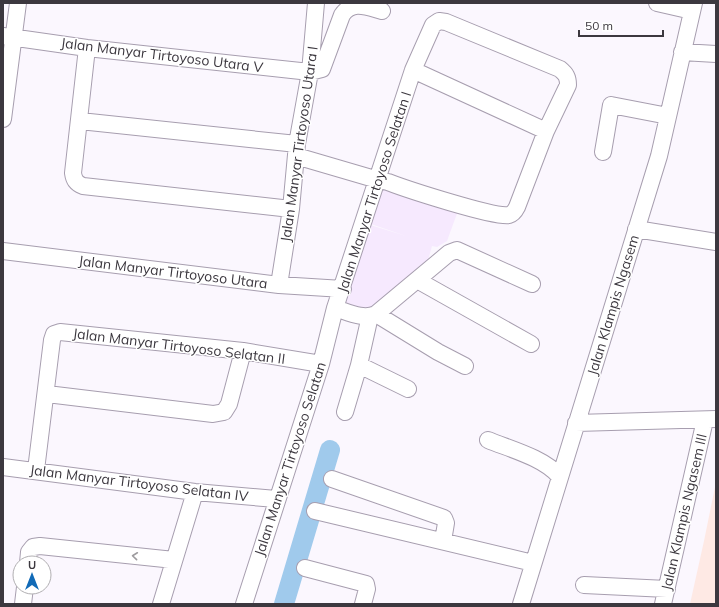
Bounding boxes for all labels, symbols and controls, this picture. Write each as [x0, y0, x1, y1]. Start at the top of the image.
scale bar [579, 12, 663, 38]
text: 50 m [585, 18, 613, 33]
street label: Jalan Manyar Tirtoyoso Utara V [60, 34, 264, 76]
street label: Jalan Manyar Tirtoyoso Utara I [276, 45, 322, 243]
street label: Jalan Manyar Tirtoyoso Selatan I [333, 89, 415, 295]
street label: Jalan Klampis Ngasem [583, 233, 643, 377]
street label: Jalan Manyar Tirtoyoso Utara [77, 251, 269, 293]
street label: Jalan Manyar Tirtoyoso Selatan II [72, 324, 286, 368]
street label: Jalan Manyar Tirtoyoso Selatan [250, 360, 330, 558]
street label: Jalan Klampis Ngasem III [657, 432, 711, 592]
street label: Jalan Manyar Tirtoyoso Selatan IV [29, 461, 250, 505]
one-way arrow [132, 552, 138, 561]
north arrow [12, 555, 52, 595]
text: U [28, 558, 36, 572]

